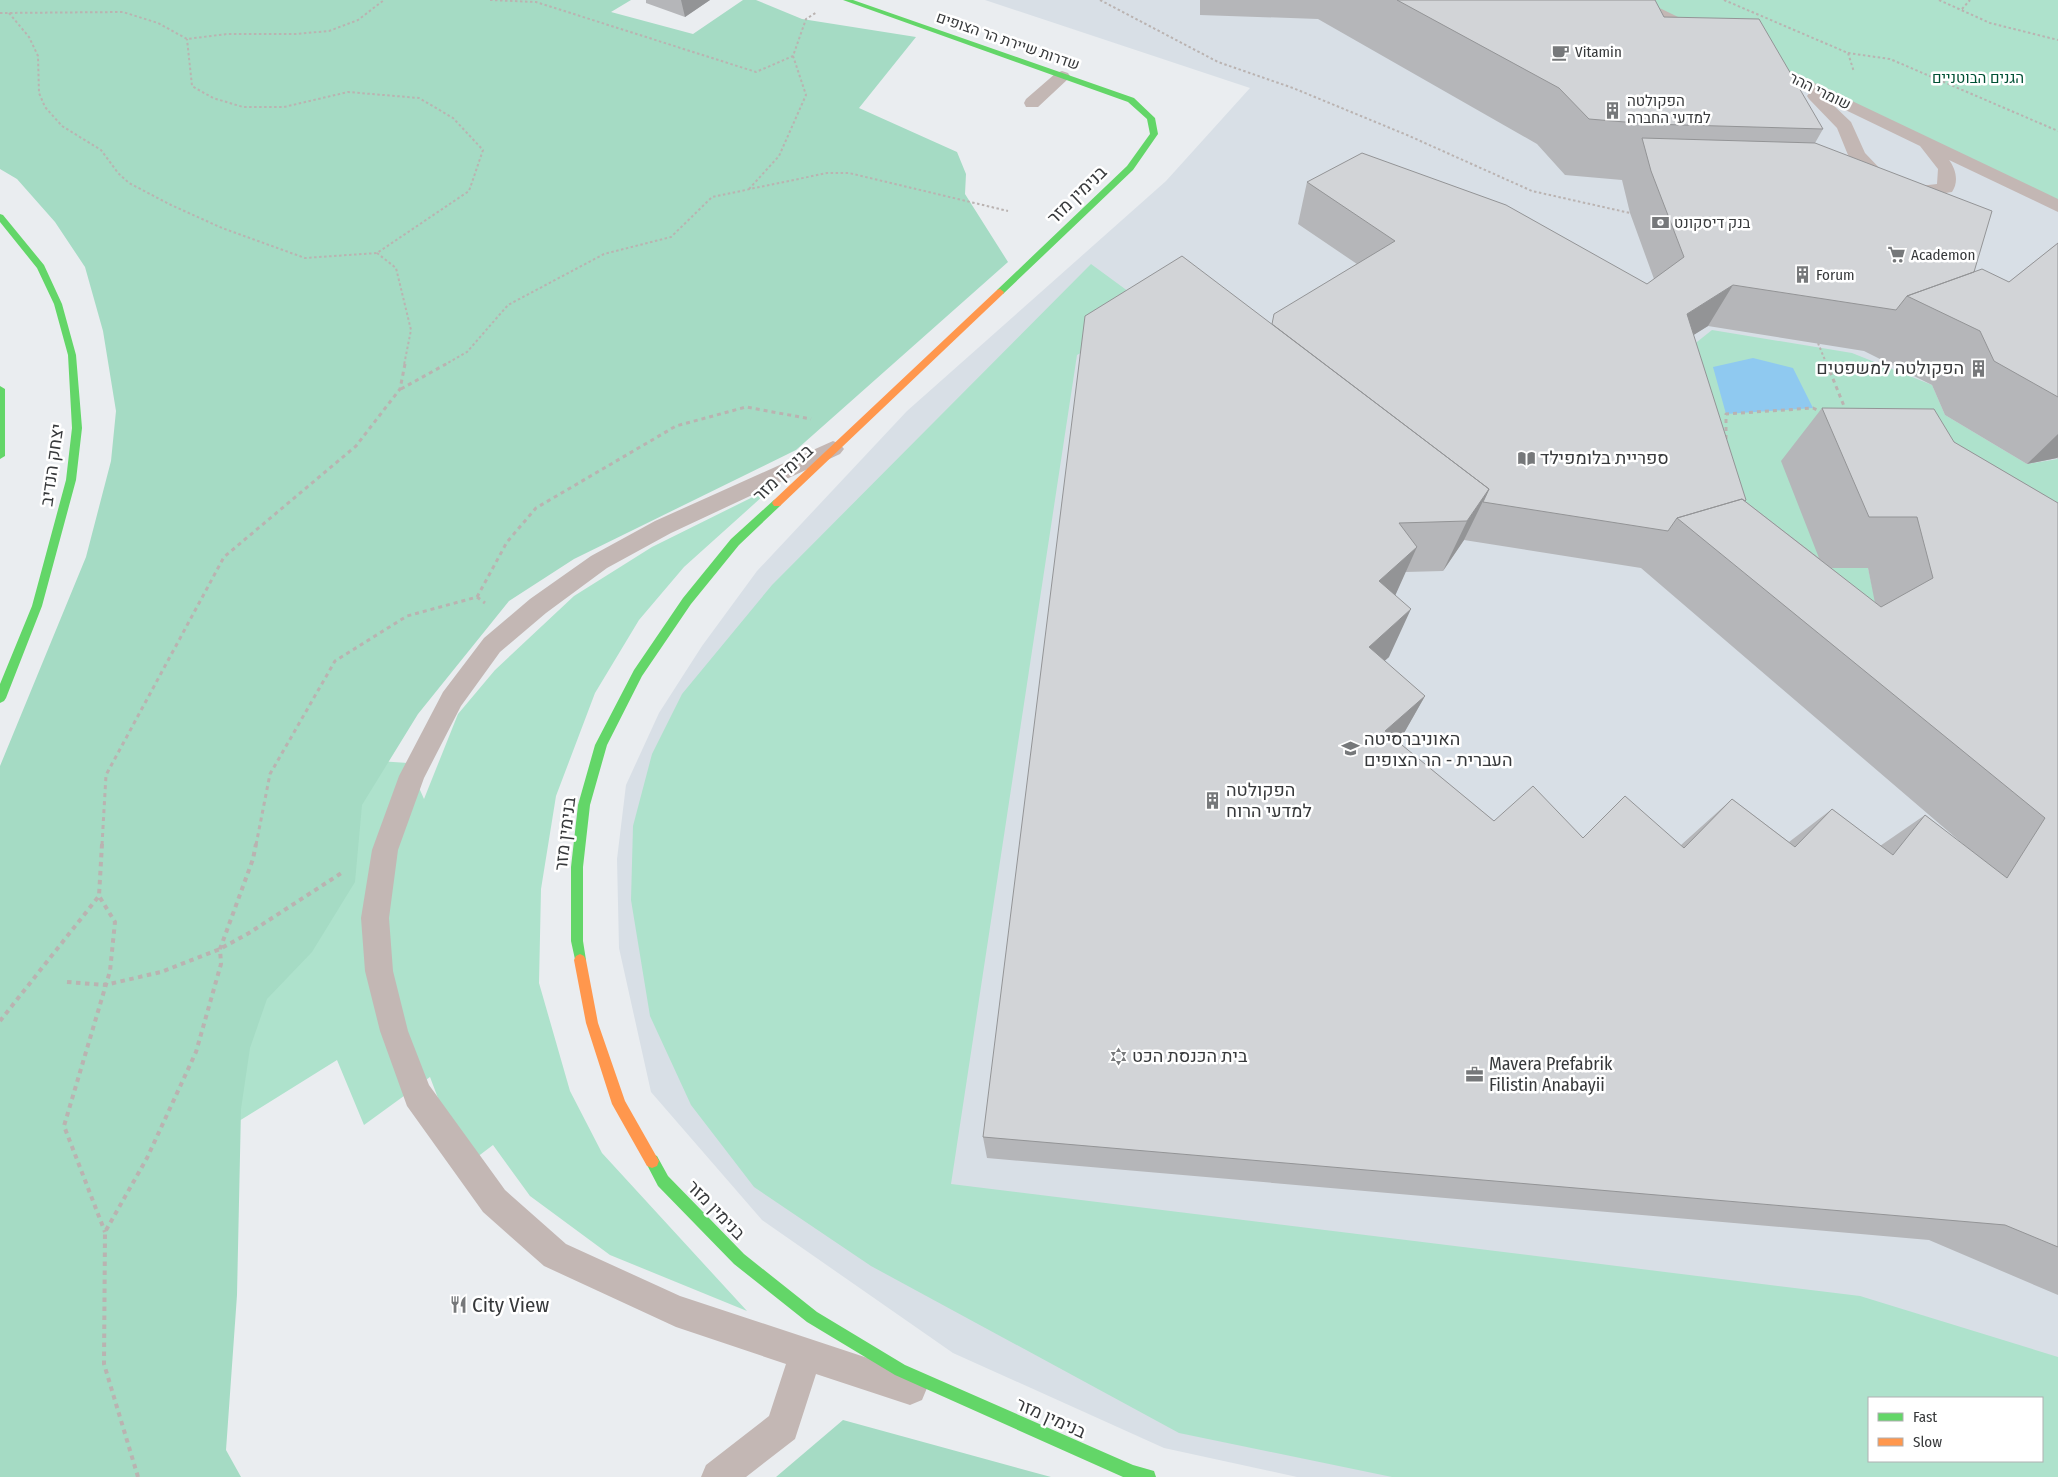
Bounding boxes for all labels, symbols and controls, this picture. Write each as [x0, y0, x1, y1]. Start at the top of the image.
street label: שדרות שיירת הר הצופים [934, 8, 1082, 74]
cafe icon: Vitamin [1551, 42, 1571, 62]
place label: Vitamin [1575, 43, 1622, 61]
street label: שומרי ההר [1786, 68, 1854, 114]
park label: הגנים הבוטניים [1932, 69, 2024, 87]
place label: הפקולטה למדעי החברה [1627, 92, 1711, 127]
building icon: הפקולטה למדעי החברה [1603, 100, 1623, 120]
street label: בנימין מזר [1043, 161, 1112, 229]
bank icon: בנק דיסקונט [1650, 213, 1670, 233]
place label: בנק דיסקונט [1674, 214, 1751, 232]
supermarket icon: Academon [1887, 245, 1907, 265]
place label: Academon [1911, 246, 1975, 264]
building icon: Forum [1792, 265, 1812, 285]
place label: Forum [1816, 266, 1855, 284]
place label: הפקולטה למשפטים [1816, 357, 1964, 379]
building icon: הפקולטה למשפטים [1968, 358, 1988, 378]
street label: יצחק הנדיב [35, 422, 69, 508]
street label: בנימין מזר [748, 439, 818, 506]
place label: ספריית בלומפילד [1540, 447, 1669, 469]
library icon: ספריית בלומפילד [1516, 448, 1536, 468]
place label: האוניברסיטה העברית - הר הצופים [1364, 728, 1513, 771]
school or university icon: האוניברסיטה העברית - הר הצופים [1340, 739, 1360, 759]
place label: הפקולטה למדעי הרוח [1226, 779, 1312, 822]
building icon: הפקולטה למדעי הרוח [1202, 790, 1222, 810]
street label: בנימין מזר [550, 795, 581, 872]
place label: בית הכנסת הכט [1132, 1045, 1248, 1067]
synagogue icon: בית הכנסת הכט [1108, 1046, 1128, 1066]
place label: Mavera Prefabrik Filistin Anabayii [1489, 1053, 1613, 1096]
office icon: Mavera Prefabrik Filistin Anabayii [1465, 1064, 1485, 1084]
street label: בנימין מזר [682, 1176, 750, 1245]
place label: City View [472, 1292, 549, 1318]
restaurant icon: City View [448, 1295, 468, 1315]
street label: בנימין מזר [1013, 1393, 1090, 1443]
legend [1868, 1397, 2043, 1462]
text: Fast [1913, 1408, 1937, 1426]
text: Slow [1913, 1433, 1942, 1451]

